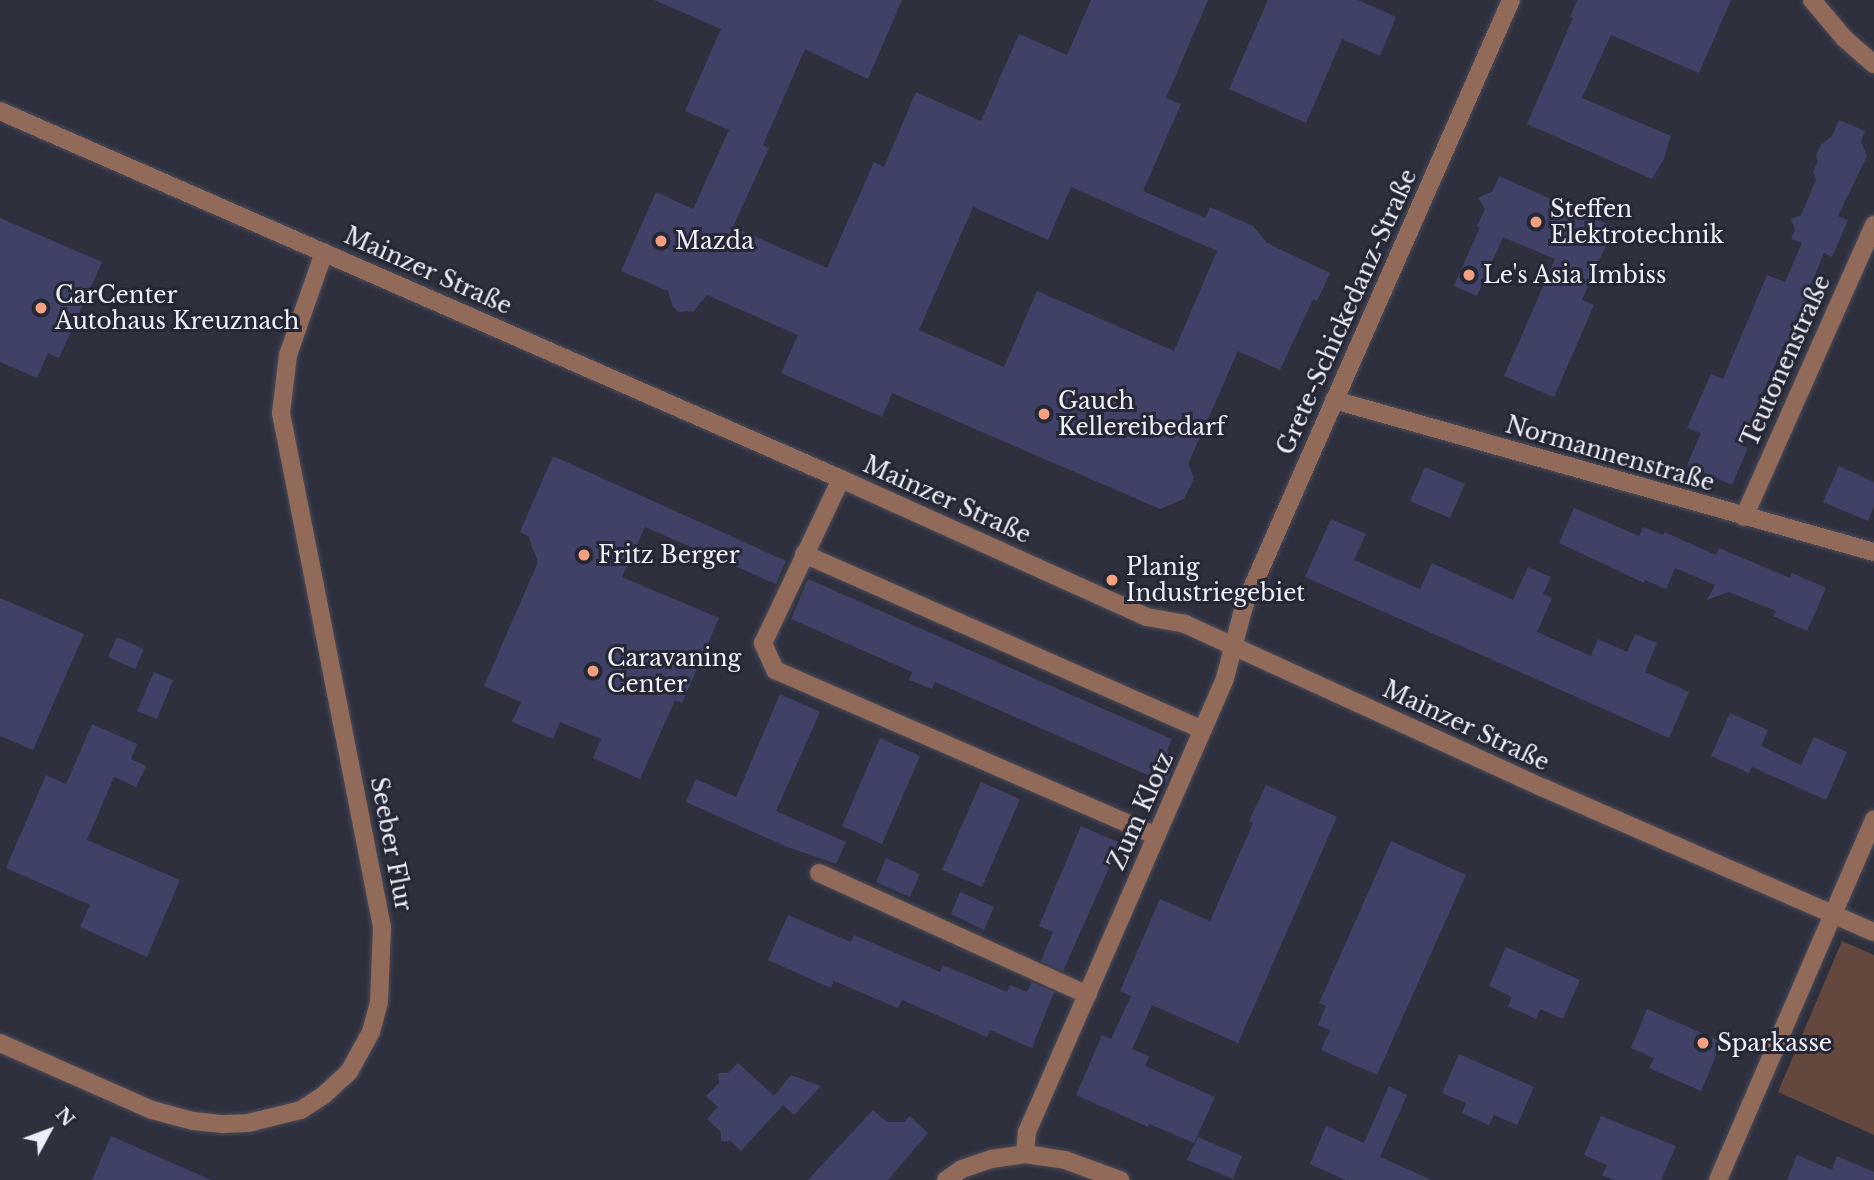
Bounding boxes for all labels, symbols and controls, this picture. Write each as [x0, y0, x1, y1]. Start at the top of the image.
street label: Grete-Schickedanz-Straße [1271, 165, 1423, 459]
place label: Steffen Elektrotechnik [1550, 195, 1724, 249]
marker: Steffen Elektrotechnik [1528, 214, 1544, 230]
street label: Mainzer Straße [340, 222, 516, 320]
place label: Mazda [675, 227, 754, 255]
marker: Mazda [653, 233, 669, 249]
place label: Le's Asia Imbiss [1483, 261, 1668, 289]
marker: Le's Asia Imbiss [1461, 267, 1477, 283]
street label: Teutonenstraße [1736, 271, 1836, 451]
place label: CarCenter Autohaus Kreuznach [55, 281, 299, 335]
marker: CarCenter Autohaus Kreuznach [33, 300, 49, 316]
place label: Gauch Kellereibedarf [1058, 387, 1225, 441]
marker: Gauch Kellereibedarf [1036, 406, 1052, 422]
street label: Normannenstraße [1502, 411, 1718, 497]
street label: Mainzer Straße [859, 451, 1035, 549]
place label: Fritz Berger [598, 541, 740, 569]
marker: Fritz Berger [576, 547, 592, 563]
place label: Planig Industriegebiet [1126, 553, 1305, 607]
marker: Planig Industriegebiet [1104, 572, 1120, 588]
place label: Caravaning Center [607, 644, 741, 698]
marker: Caravaning Center [585, 663, 601, 679]
street label: Mainzer Straße [1378, 675, 1554, 777]
street label: Zum Klotz [1103, 748, 1179, 874]
street label: Seeber Flur [364, 774, 418, 914]
place label: Sparkasse [1717, 1029, 1832, 1057]
marker: Sparkasse [1695, 1035, 1711, 1051]
north arrow [14, 1096, 84, 1166]
text: N [51, 1103, 80, 1131]

